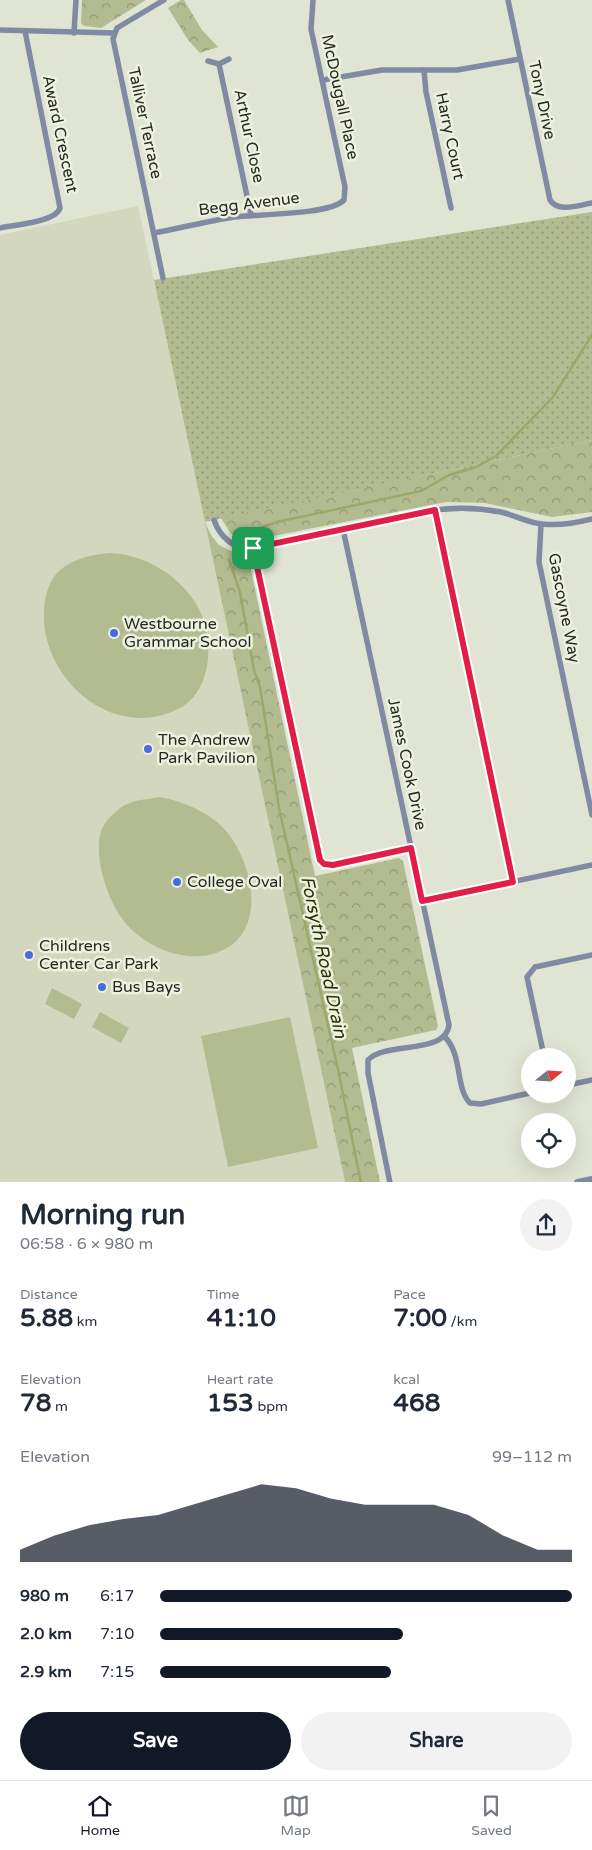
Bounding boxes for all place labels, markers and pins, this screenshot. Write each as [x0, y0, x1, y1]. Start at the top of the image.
pin [232, 527, 274, 569]
place label: Westbourne Grammar School [124, 614, 251, 652]
marker: Westbourne Grammar School [108, 627, 120, 639]
place label: The Andrew Park Pavilion [158, 730, 255, 768]
marker: The Andrew Park Pavilion [142, 743, 154, 755]
place label: College Oval [187, 872, 282, 892]
marker: College Oval [171, 876, 183, 888]
place label: Childrens Center Car Park [39, 936, 159, 974]
marker: Childrens Center Car Park [23, 949, 35, 961]
place label: Bus Bays [112, 977, 181, 997]
marker: Bus Bays [96, 981, 108, 993]

